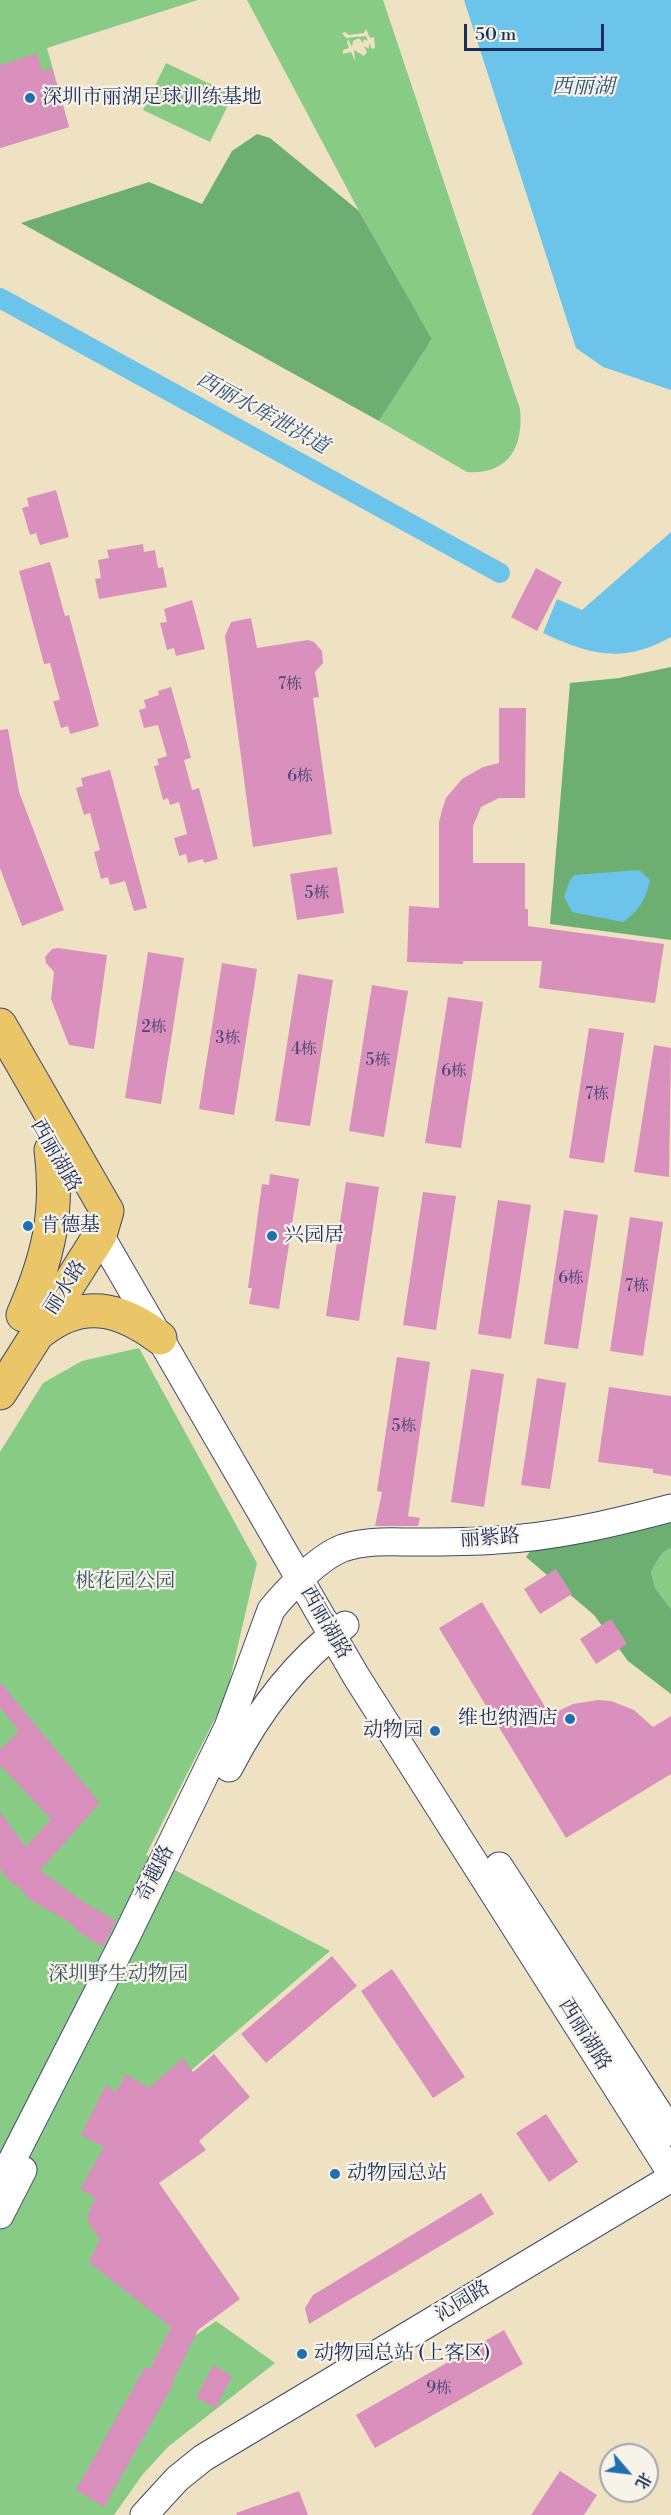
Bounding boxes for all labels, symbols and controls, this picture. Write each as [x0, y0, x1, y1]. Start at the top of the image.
scale bar [467, 12, 606, 50]
text: 50 m [475, 23, 516, 46]
water label: 西丽湖 [552, 75, 614, 101]
place label: 深圳市丽湖足球训练基地 [42, 86, 262, 110]
marker: 深圳市丽湖足球训练基地 [23, 91, 37, 105]
water label: 西丽水库泄洪道 [192, 367, 332, 461]
house number: 7栋 [278, 675, 302, 695]
house number: 6栋 [287, 767, 313, 787]
house number: 5栋 [305, 884, 329, 904]
house number: 2栋 [141, 1018, 167, 1038]
house number: 3栋 [216, 1029, 240, 1049]
house number: 4栋 [291, 1040, 317, 1060]
house number: 5栋 [366, 1051, 390, 1071]
house number: 6栋 [441, 1062, 467, 1082]
house number: 7栋 [585, 1085, 609, 1105]
street label: 西丽湖路 [25, 1115, 85, 1197]
place label: 肯德基 [40, 1214, 100, 1238]
marker: 肯德基 [21, 1219, 35, 1233]
place label: 兴园居 [284, 1224, 344, 1248]
marker: 兴园居 [265, 1229, 279, 1243]
street label: 丽水路 [40, 1256, 92, 1320]
house number: 6栋 [558, 1269, 584, 1289]
house number: 7栋 [625, 1277, 649, 1297]
house number: 5栋 [392, 1417, 416, 1437]
street label: 丽紫路 [459, 1525, 521, 1553]
park label: 桃花园公园 [75, 1570, 175, 1594]
street label: 西丽湖路 [295, 1582, 355, 1664]
place label: 维也纳酒店 [458, 1707, 558, 1731]
marker: 维也纳酒店 [563, 1712, 577, 1726]
place label: 动物园 [363, 1719, 423, 1743]
marker: 动物园 [428, 1724, 442, 1738]
street label: 奇趣路 [132, 1842, 180, 1906]
park label: 深圳野生动物园 [48, 1963, 188, 1987]
street label: 西丽湖路 [553, 1995, 615, 2075]
place label: 动物园总站 [347, 2162, 447, 2186]
marker: 动物园总站 [328, 2167, 342, 2181]
street label: 沁园路 [431, 2276, 495, 2328]
place label: 动物园总站 (上客区) [314, 2342, 490, 2366]
marker: 动物园总站 (上客区) [295, 2347, 309, 2361]
house number: 9栋 [426, 2379, 452, 2399]
north arrow [599, 2443, 659, 2503]
text: 北 [631, 2469, 656, 2492]

